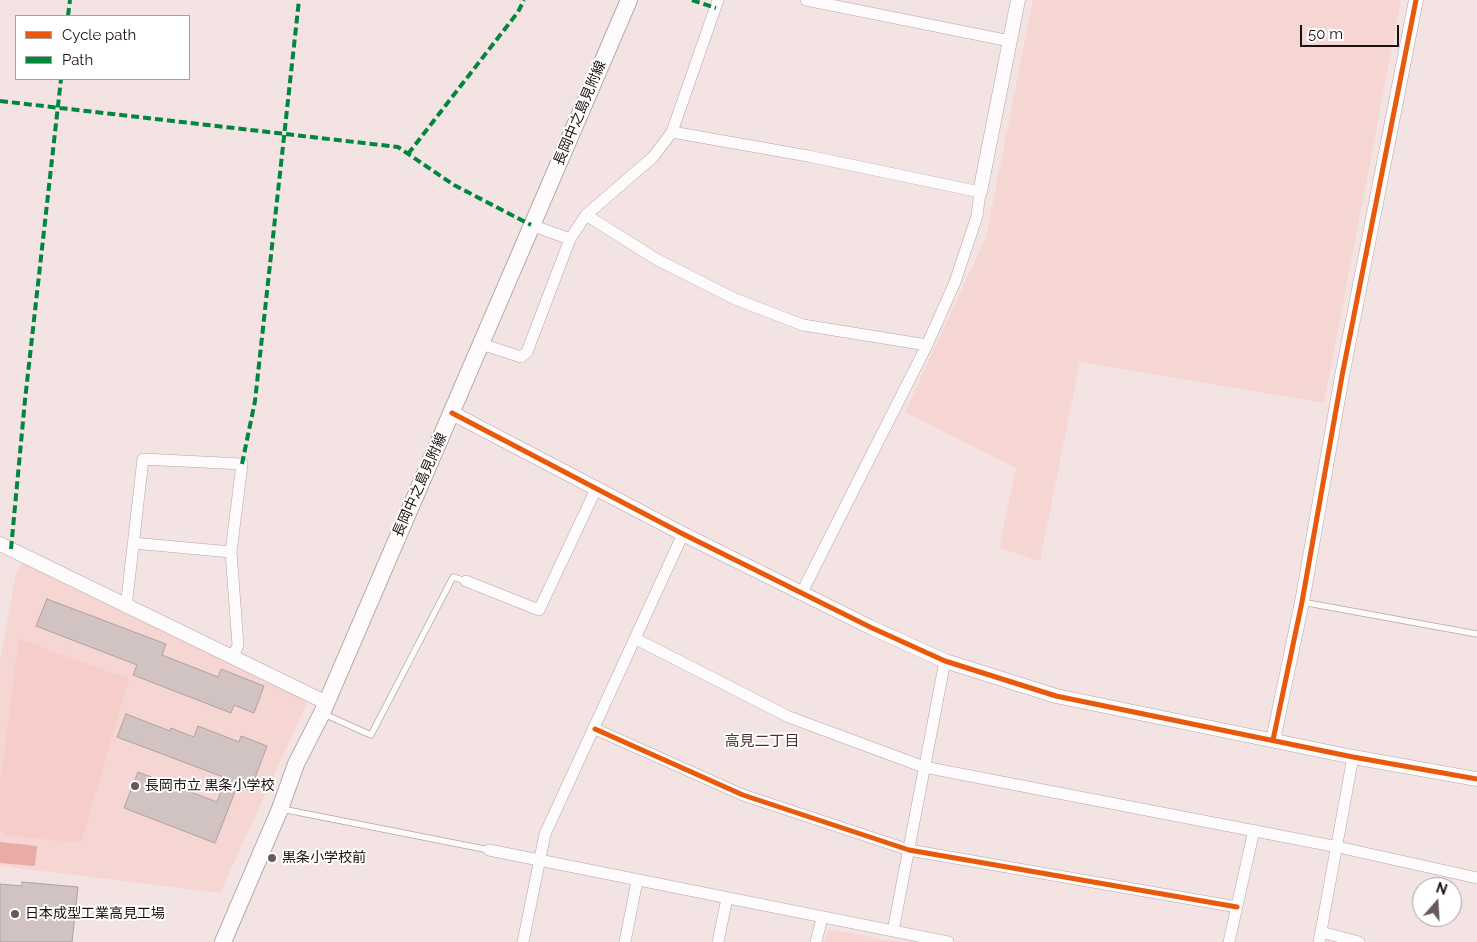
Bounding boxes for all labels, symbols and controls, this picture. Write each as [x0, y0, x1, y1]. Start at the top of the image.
legend [15, 15, 190, 80]
scale bar [1302, 15, 1401, 47]
text: 50 m [1308, 25, 1343, 43]
text: Cycle path [62, 26, 136, 44]
text: Path [62, 51, 93, 69]
street label: 長岡中之島見附線 [550, 58, 610, 168]
street label: 長岡中之島見附線 [390, 430, 450, 540]
district label: 高見二丁目 [725, 732, 799, 750]
place label: 長岡市立 黒条小学校 [145, 778, 275, 794]
marker: 長岡市立 黒条小学校 [129, 780, 141, 792]
place label: 黒条小学校前 [282, 850, 366, 866]
marker: 黒条小学校前 [266, 852, 278, 864]
north arrow [1412, 877, 1462, 927]
text: N [1434, 879, 1449, 898]
place label: 日本成型工業高見工場 [25, 906, 165, 922]
marker: 日本成型工業高見工場 [9, 908, 21, 920]

